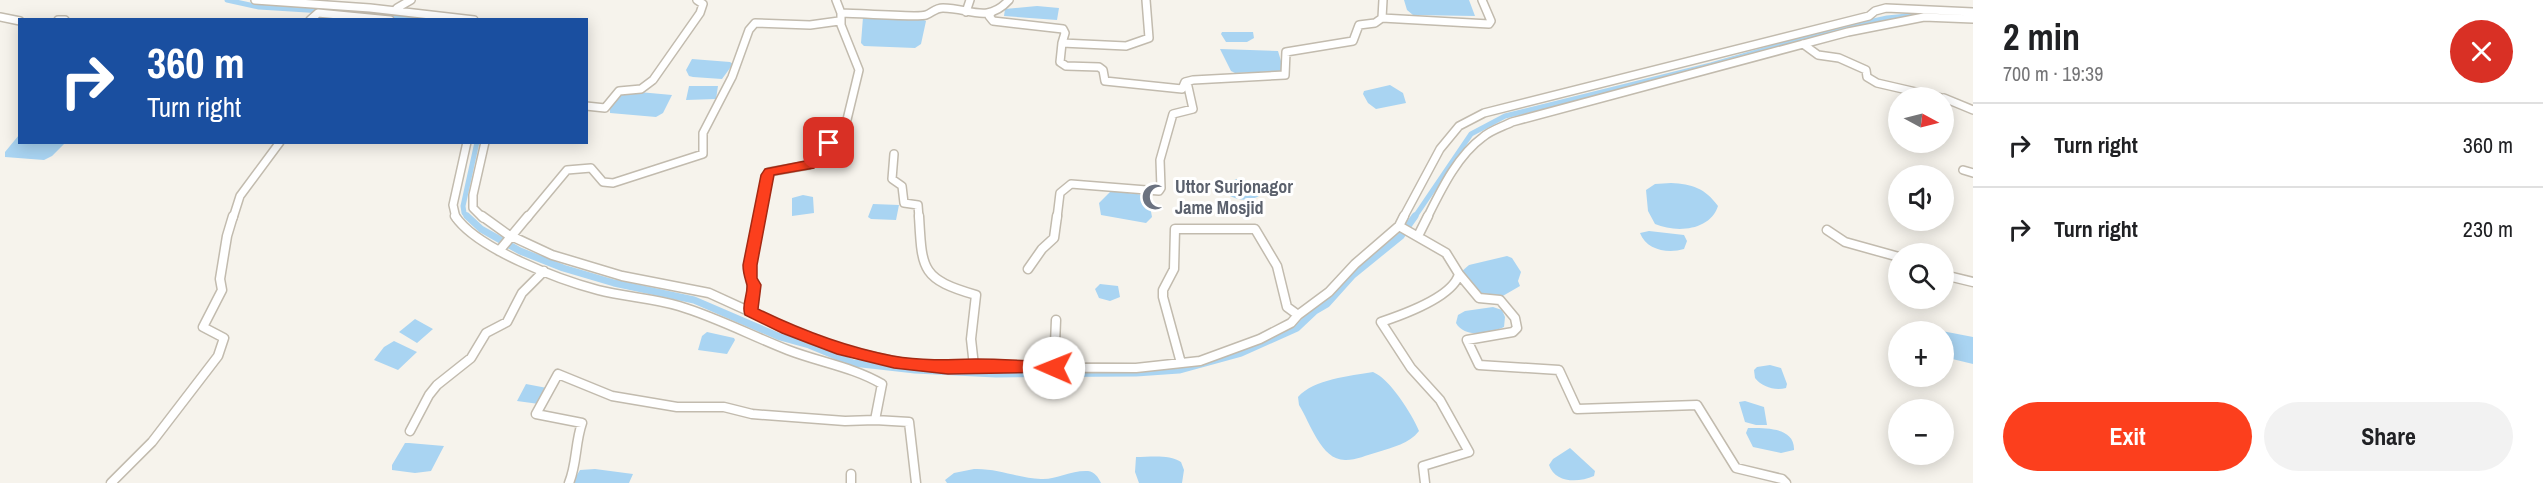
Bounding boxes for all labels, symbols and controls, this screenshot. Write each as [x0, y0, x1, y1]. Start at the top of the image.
text: 2 min [2003, 13, 2080, 61]
button: close [2450, 20, 2513, 83]
text: 360 m [147, 35, 245, 91]
icon: right [48, 42, 126, 120]
text: 700 m · 19:39 [2003, 60, 2103, 87]
north arrow [1888, 87, 1954, 153]
map controls [1888, 87, 1954, 465]
text: Turn right [147, 89, 241, 125]
pin [803, 117, 854, 168]
icon: arrive [812, 126, 845, 159]
icon: right [2003, 129, 2036, 162]
text: Turn right [2054, 130, 2138, 160]
text: 360 m [2463, 130, 2513, 160]
button: sound [1888, 165, 1954, 231]
place label: Uttor Surjonagor Jame Mosjid [1175, 174, 1293, 220]
mosque icon: Uttor Surjonagor Jame Mosjid [1140, 182, 1170, 212]
icon: right [2003, 213, 2036, 246]
text: Turn right [2054, 214, 2138, 244]
text: 230 m [2463, 214, 2513, 244]
button: search [1888, 243, 1954, 309]
button: + [1888, 321, 1954, 387]
position arrow [1022, 336, 1086, 400]
button: − [1888, 399, 1954, 465]
button: Exit [2003, 402, 2252, 471]
button: Share [2264, 402, 2513, 471]

